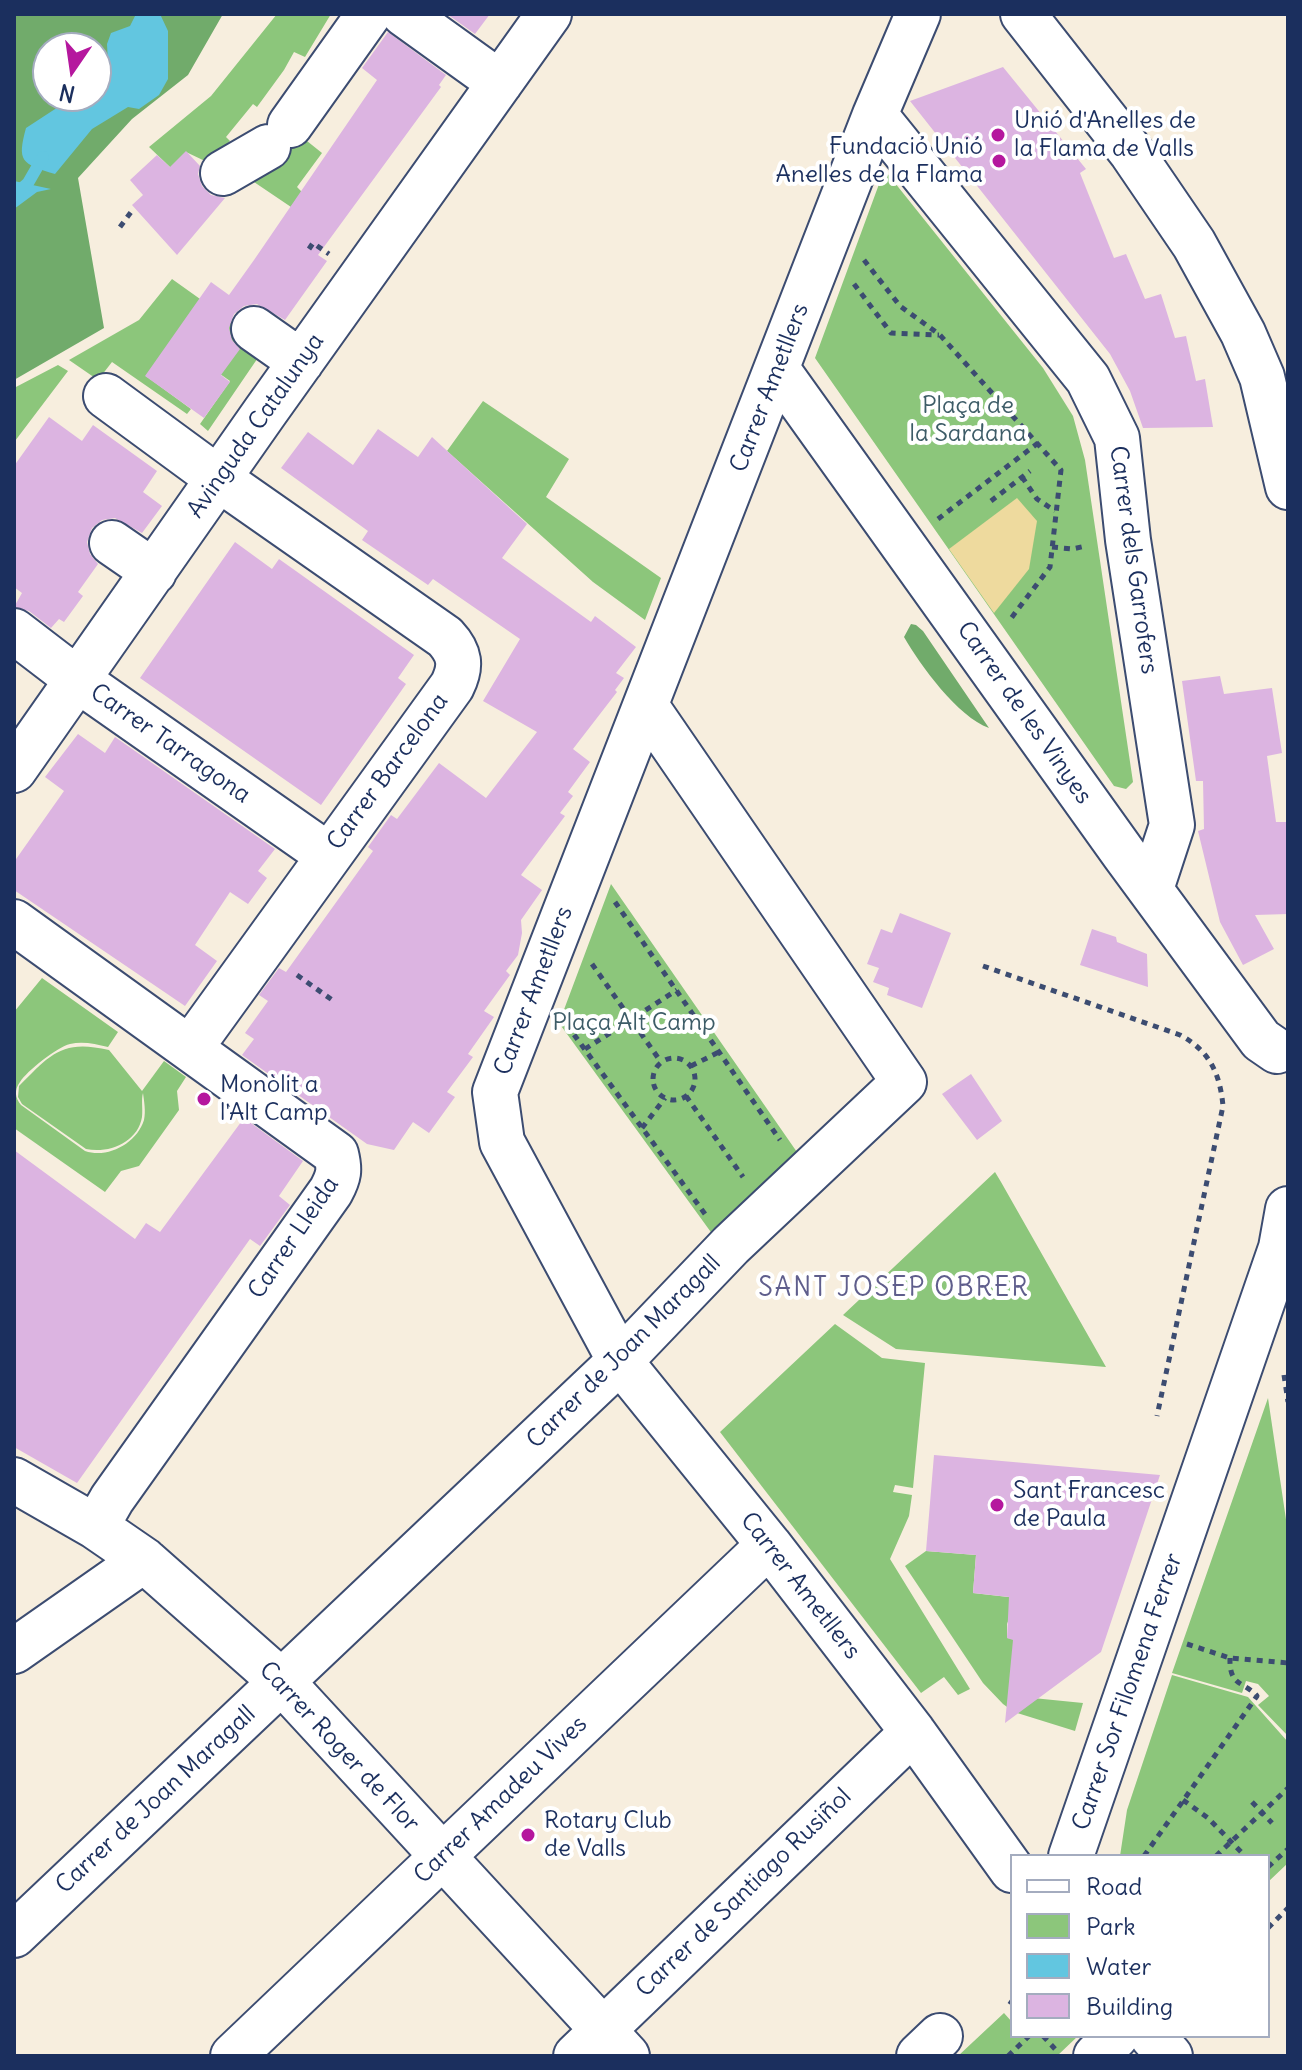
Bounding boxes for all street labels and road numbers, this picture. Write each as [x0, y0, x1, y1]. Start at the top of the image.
street label: Carrer Ametllers [725, 300, 815, 476]
street label: Avinguda Catalunya [182, 328, 330, 524]
street label: Carrer dels Garrofers [1103, 444, 1163, 676]
street label: Carrer de les Vinyes [950, 616, 1098, 810]
street label: Carrer Tarragona [84, 678, 256, 810]
street label: Carrer Barcelona [321, 688, 455, 856]
street label: Carrer Ametllers [489, 903, 579, 1079]
street label: Carrer Lleida [243, 1171, 345, 1305]
street label: Carrer de Joan Maragall [521, 1249, 727, 1455]
street label: Carrer Ametllers [734, 1507, 866, 1665]
street label: Carrer Sor Filomena Ferrer [1067, 1550, 1189, 1834]
street label: Carrer Roger de Flor [253, 1656, 425, 1838]
street label: Carrer de Joan Maragall [50, 1700, 262, 1900]
street label: Carrer Amadeu Vives [409, 1710, 593, 1890]
street label: Carrer de Santiago Rusiñol [630, 1783, 858, 2003]

